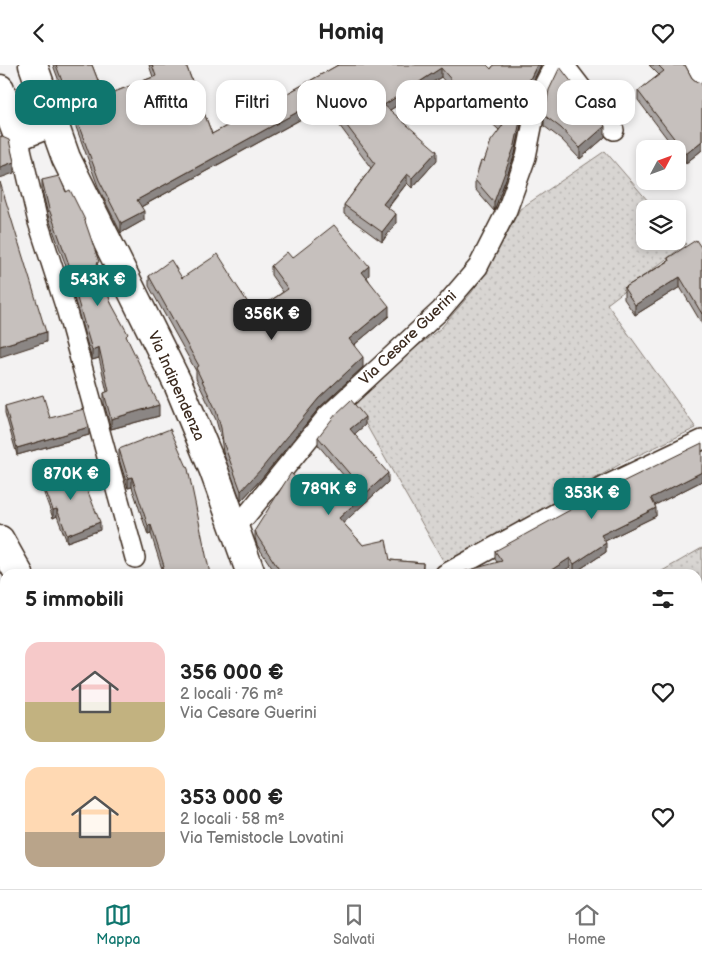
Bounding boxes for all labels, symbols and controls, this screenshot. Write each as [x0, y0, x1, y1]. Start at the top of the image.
icon: back [25, 19, 53, 47]
text: Homiq [318, 19, 384, 46]
icon: heart [649, 19, 677, 47]
chip: Compra [15, 80, 116, 125]
chip: Affitta [126, 80, 206, 125]
chip: Filtri [216, 80, 287, 125]
chip: Nuovo [297, 80, 386, 125]
chip: Appartamento [396, 80, 547, 125]
chip: Casa [557, 80, 635, 125]
north arrow [636, 140, 686, 190]
map controls [636, 140, 686, 250]
button: layers [636, 200, 686, 250]
pin: 543K € [57, 265, 139, 307]
text: 543K € [70, 271, 126, 290]
street label: Via Cesare Guerini [355, 287, 461, 389]
pin: 356K € [231, 299, 313, 341]
text: 356K € [244, 305, 300, 324]
street label: Via Indipendenza [143, 328, 209, 444]
pin: 870K € [30, 459, 112, 501]
text: 870K € [43, 465, 99, 484]
pin: 789K € [288, 473, 370, 516]
pin: 353K € [551, 477, 633, 520]
text: 789K € [301, 480, 357, 499]
text: 353K € [564, 484, 620, 503]
icon: filters [649, 585, 677, 613]
text: 5 immobili [25, 587, 124, 612]
text: 356 000 € [180, 660, 284, 685]
icon: home [65, 662, 125, 722]
icon: heart [649, 678, 677, 706]
text: 2 locali · 76 m² [180, 685, 283, 704]
text: Via Cesare Guerini [180, 704, 317, 723]
text: 353 000 € [180, 785, 283, 810]
icon: home [65, 787, 125, 847]
icon: heart [649, 803, 677, 831]
text: 2 locali · 58 m² [180, 810, 285, 829]
text: Via Temistocle Lovatini [180, 829, 344, 848]
tab: Mappa [96, 901, 141, 948]
tab: Salvati [333, 901, 375, 948]
tab: Home [568, 901, 606, 948]

